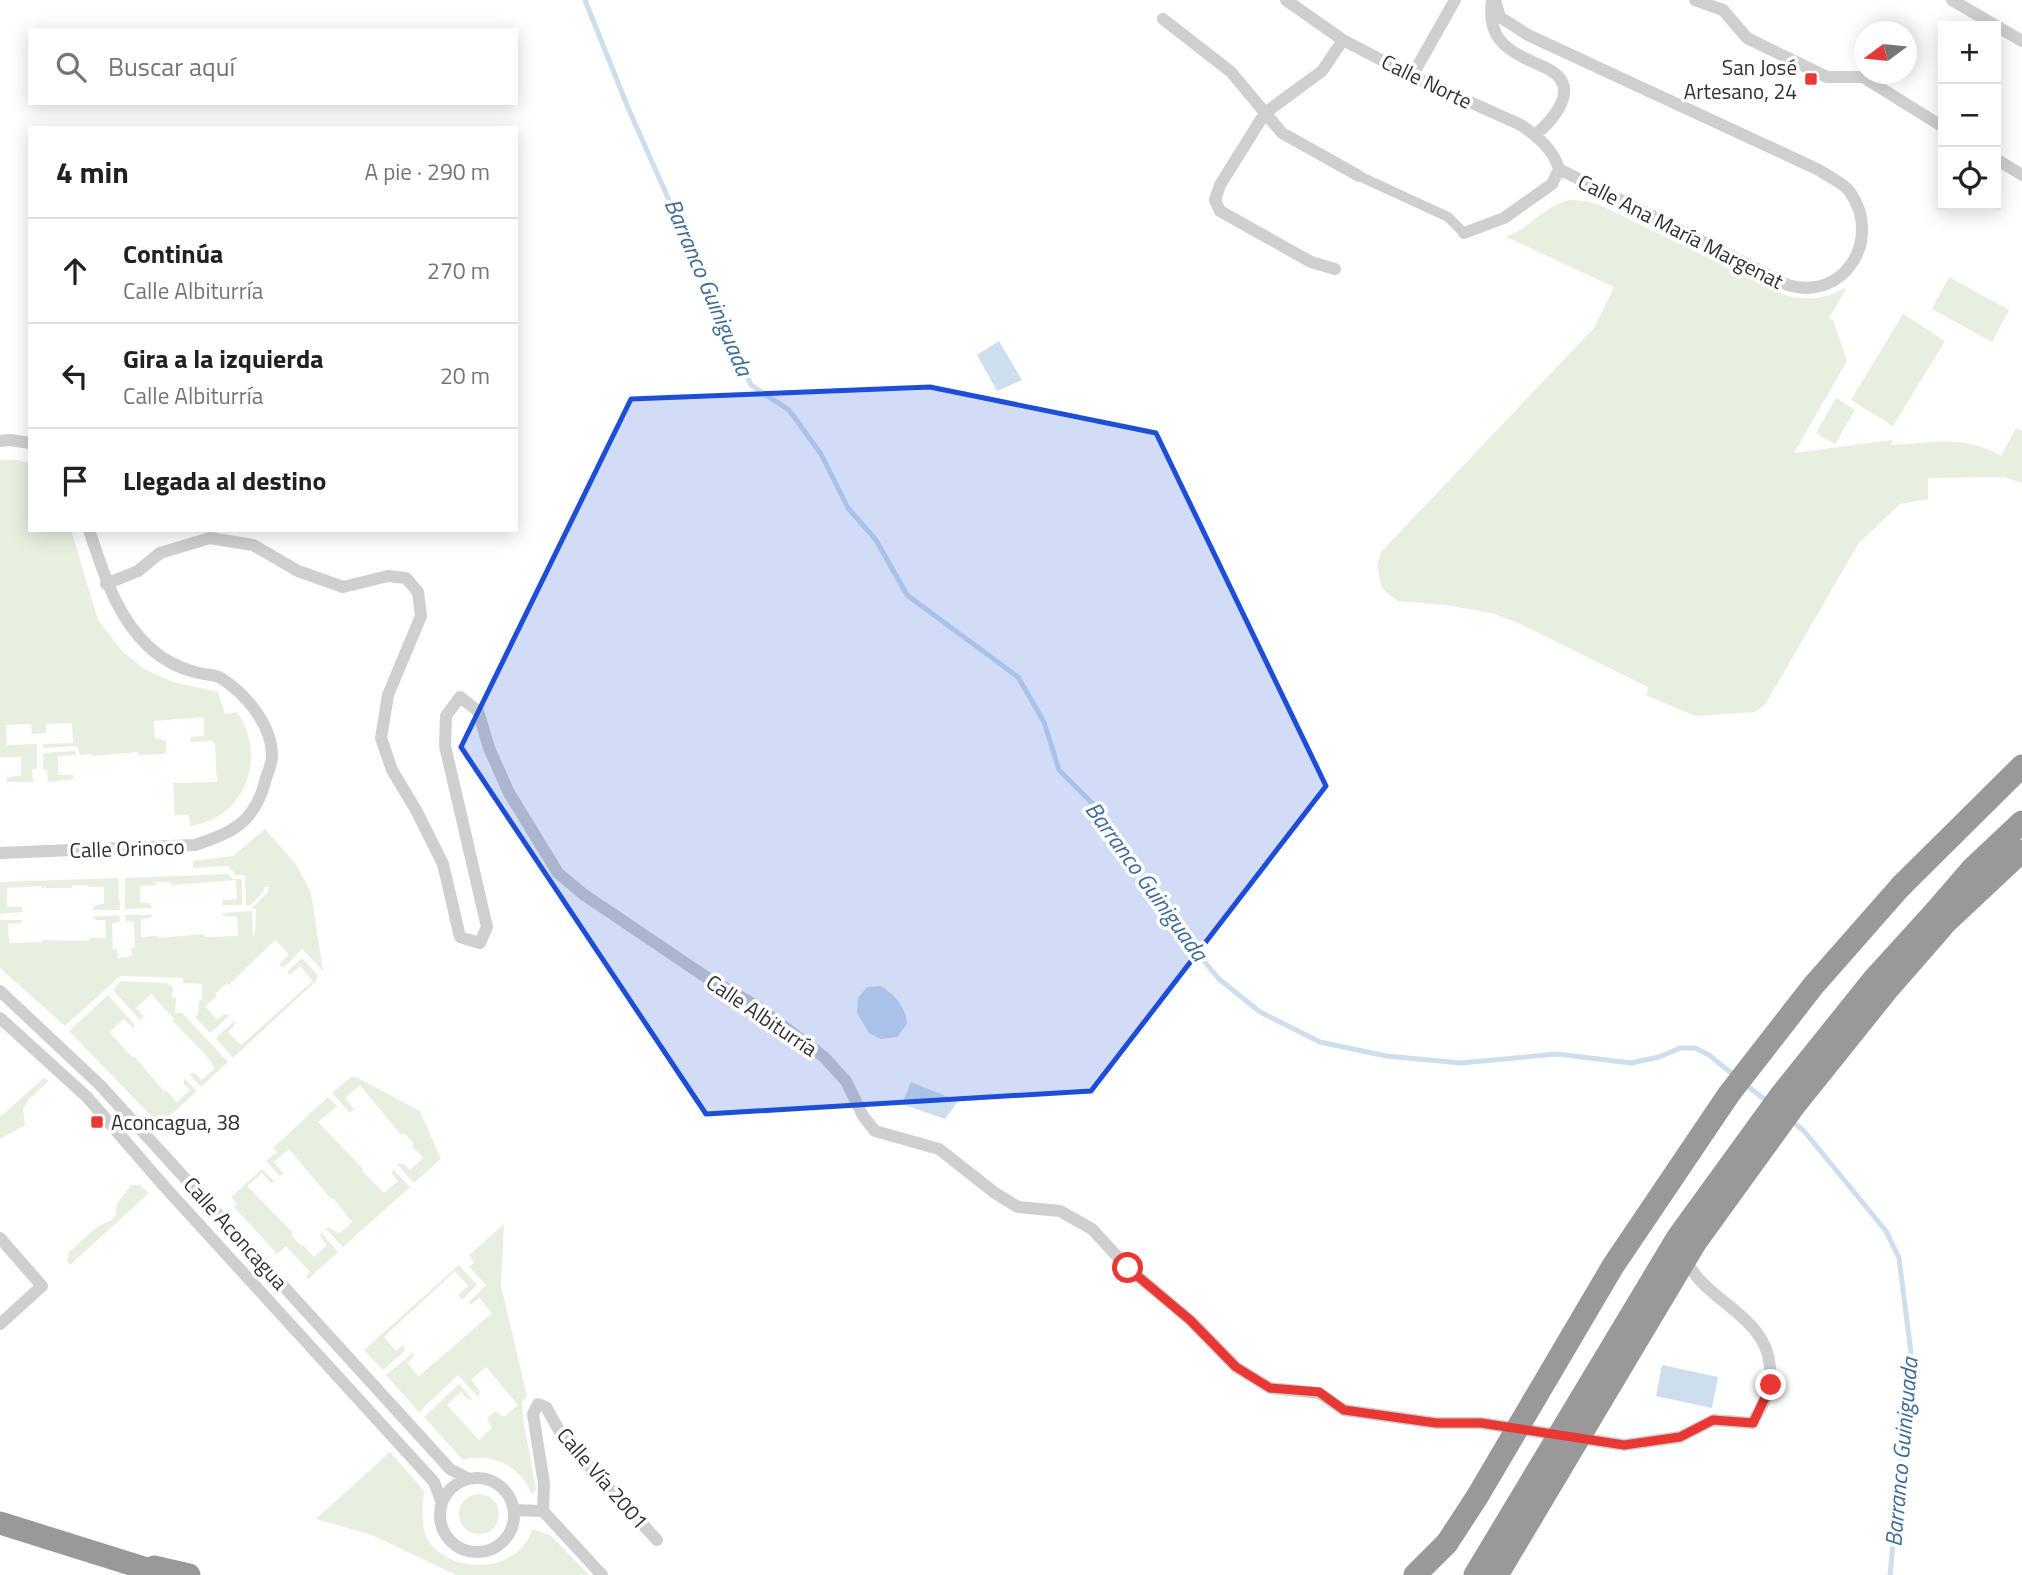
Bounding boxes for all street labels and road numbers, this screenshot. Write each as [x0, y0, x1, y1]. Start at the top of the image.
street label: Calle Norte [1376, 45, 1478, 117]
street label: Calle Ana María Margenat [1573, 165, 1790, 297]
street label: Calle Orinoco [69, 830, 185, 866]
street label: Calle Albiturría [700, 966, 824, 1064]
street label: Calle Aconcagua [176, 1169, 296, 1297]
street label: Calle Vía 2001 [550, 1420, 656, 1536]

